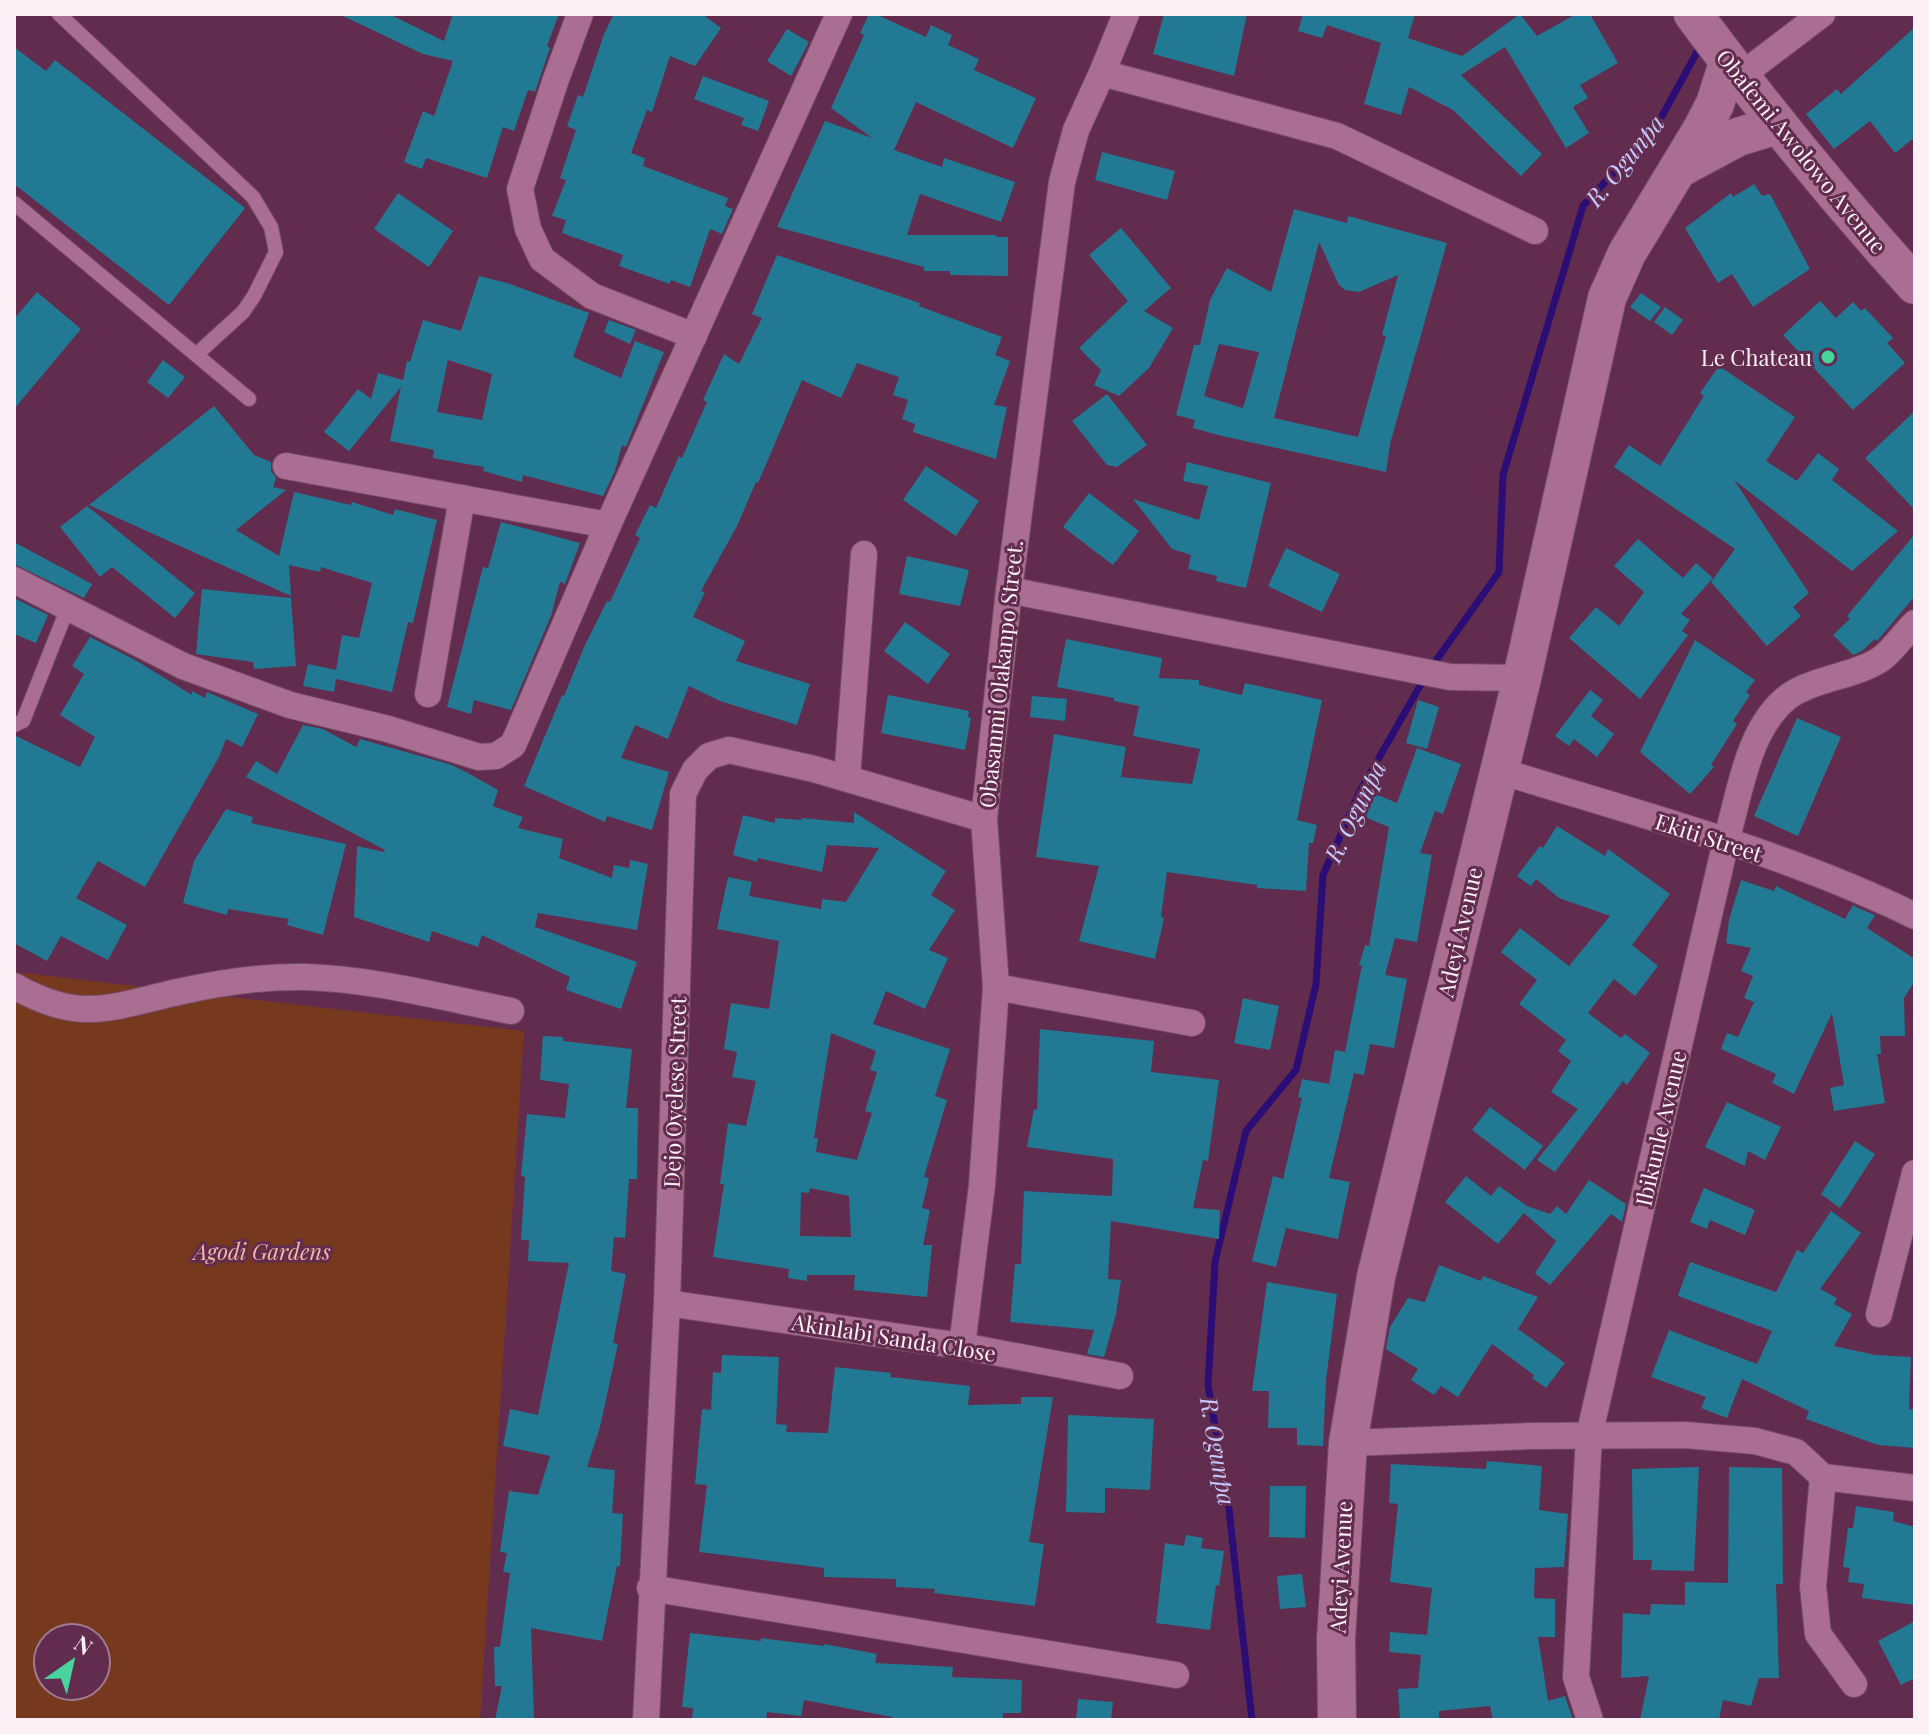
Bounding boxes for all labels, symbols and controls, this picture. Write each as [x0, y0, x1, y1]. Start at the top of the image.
street label: Obafemi Awolowo Avenue [1710, 42, 1894, 260]
water label: R. Ogunpa [1576, 107, 1671, 213]
place label: Le Chateau [1701, 342, 1812, 372]
marker: Le Chateau [1819, 348, 1837, 366]
street label: Obasanmi Olakanpo Street. [971, 539, 1029, 809]
water label: R. Ogunpa [1315, 755, 1392, 868]
street label: Ekiti Street [1652, 806, 1767, 869]
street label: Adeyi Avenue [1429, 864, 1489, 1001]
street label: Dejo Oyelese Street [656, 995, 692, 1188]
street label: Ibikunle Avenue [1628, 1047, 1692, 1209]
park label: Agodi Gardens [191, 1236, 331, 1266]
street label: Akinlabi Sanda Close [789, 1306, 998, 1368]
water label: R. Ogunpa [1194, 1393, 1244, 1508]
street label: Adeyi Avenue [1322, 1500, 1358, 1635]
north arrow [32, 1622, 112, 1702]
text: N [69, 1628, 99, 1662]

